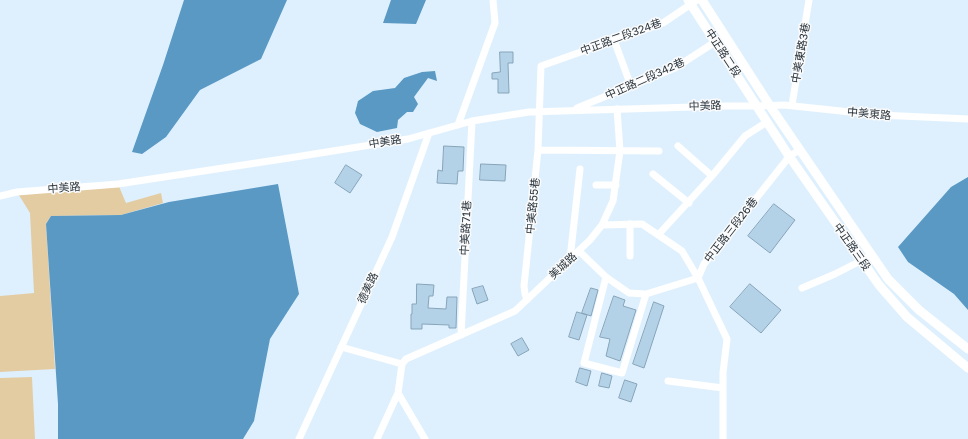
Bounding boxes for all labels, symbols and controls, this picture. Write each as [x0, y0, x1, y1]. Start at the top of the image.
street label: 中正路二段324巷 [579, 16, 663, 58]
street label: 中美東路3巷 [789, 22, 813, 84]
street label: 中正路二段 [702, 26, 744, 80]
street label: 中正路二段342巷 [603, 56, 687, 102]
street label: 中美路 [688, 99, 722, 113]
street label: 中美東路 [847, 106, 891, 122]
street label: 中美路 [368, 133, 402, 151]
street label: 中美路55巷 [523, 177, 543, 235]
street label: 中美路 [47, 180, 81, 196]
street label: 中正路三段26巷 [701, 195, 761, 265]
street label: 中美路71巷 [458, 200, 474, 256]
street label: 中正路三段 [831, 221, 873, 273]
street label: 美城路 [546, 250, 580, 282]
street label: 德美路 [355, 270, 381, 306]

